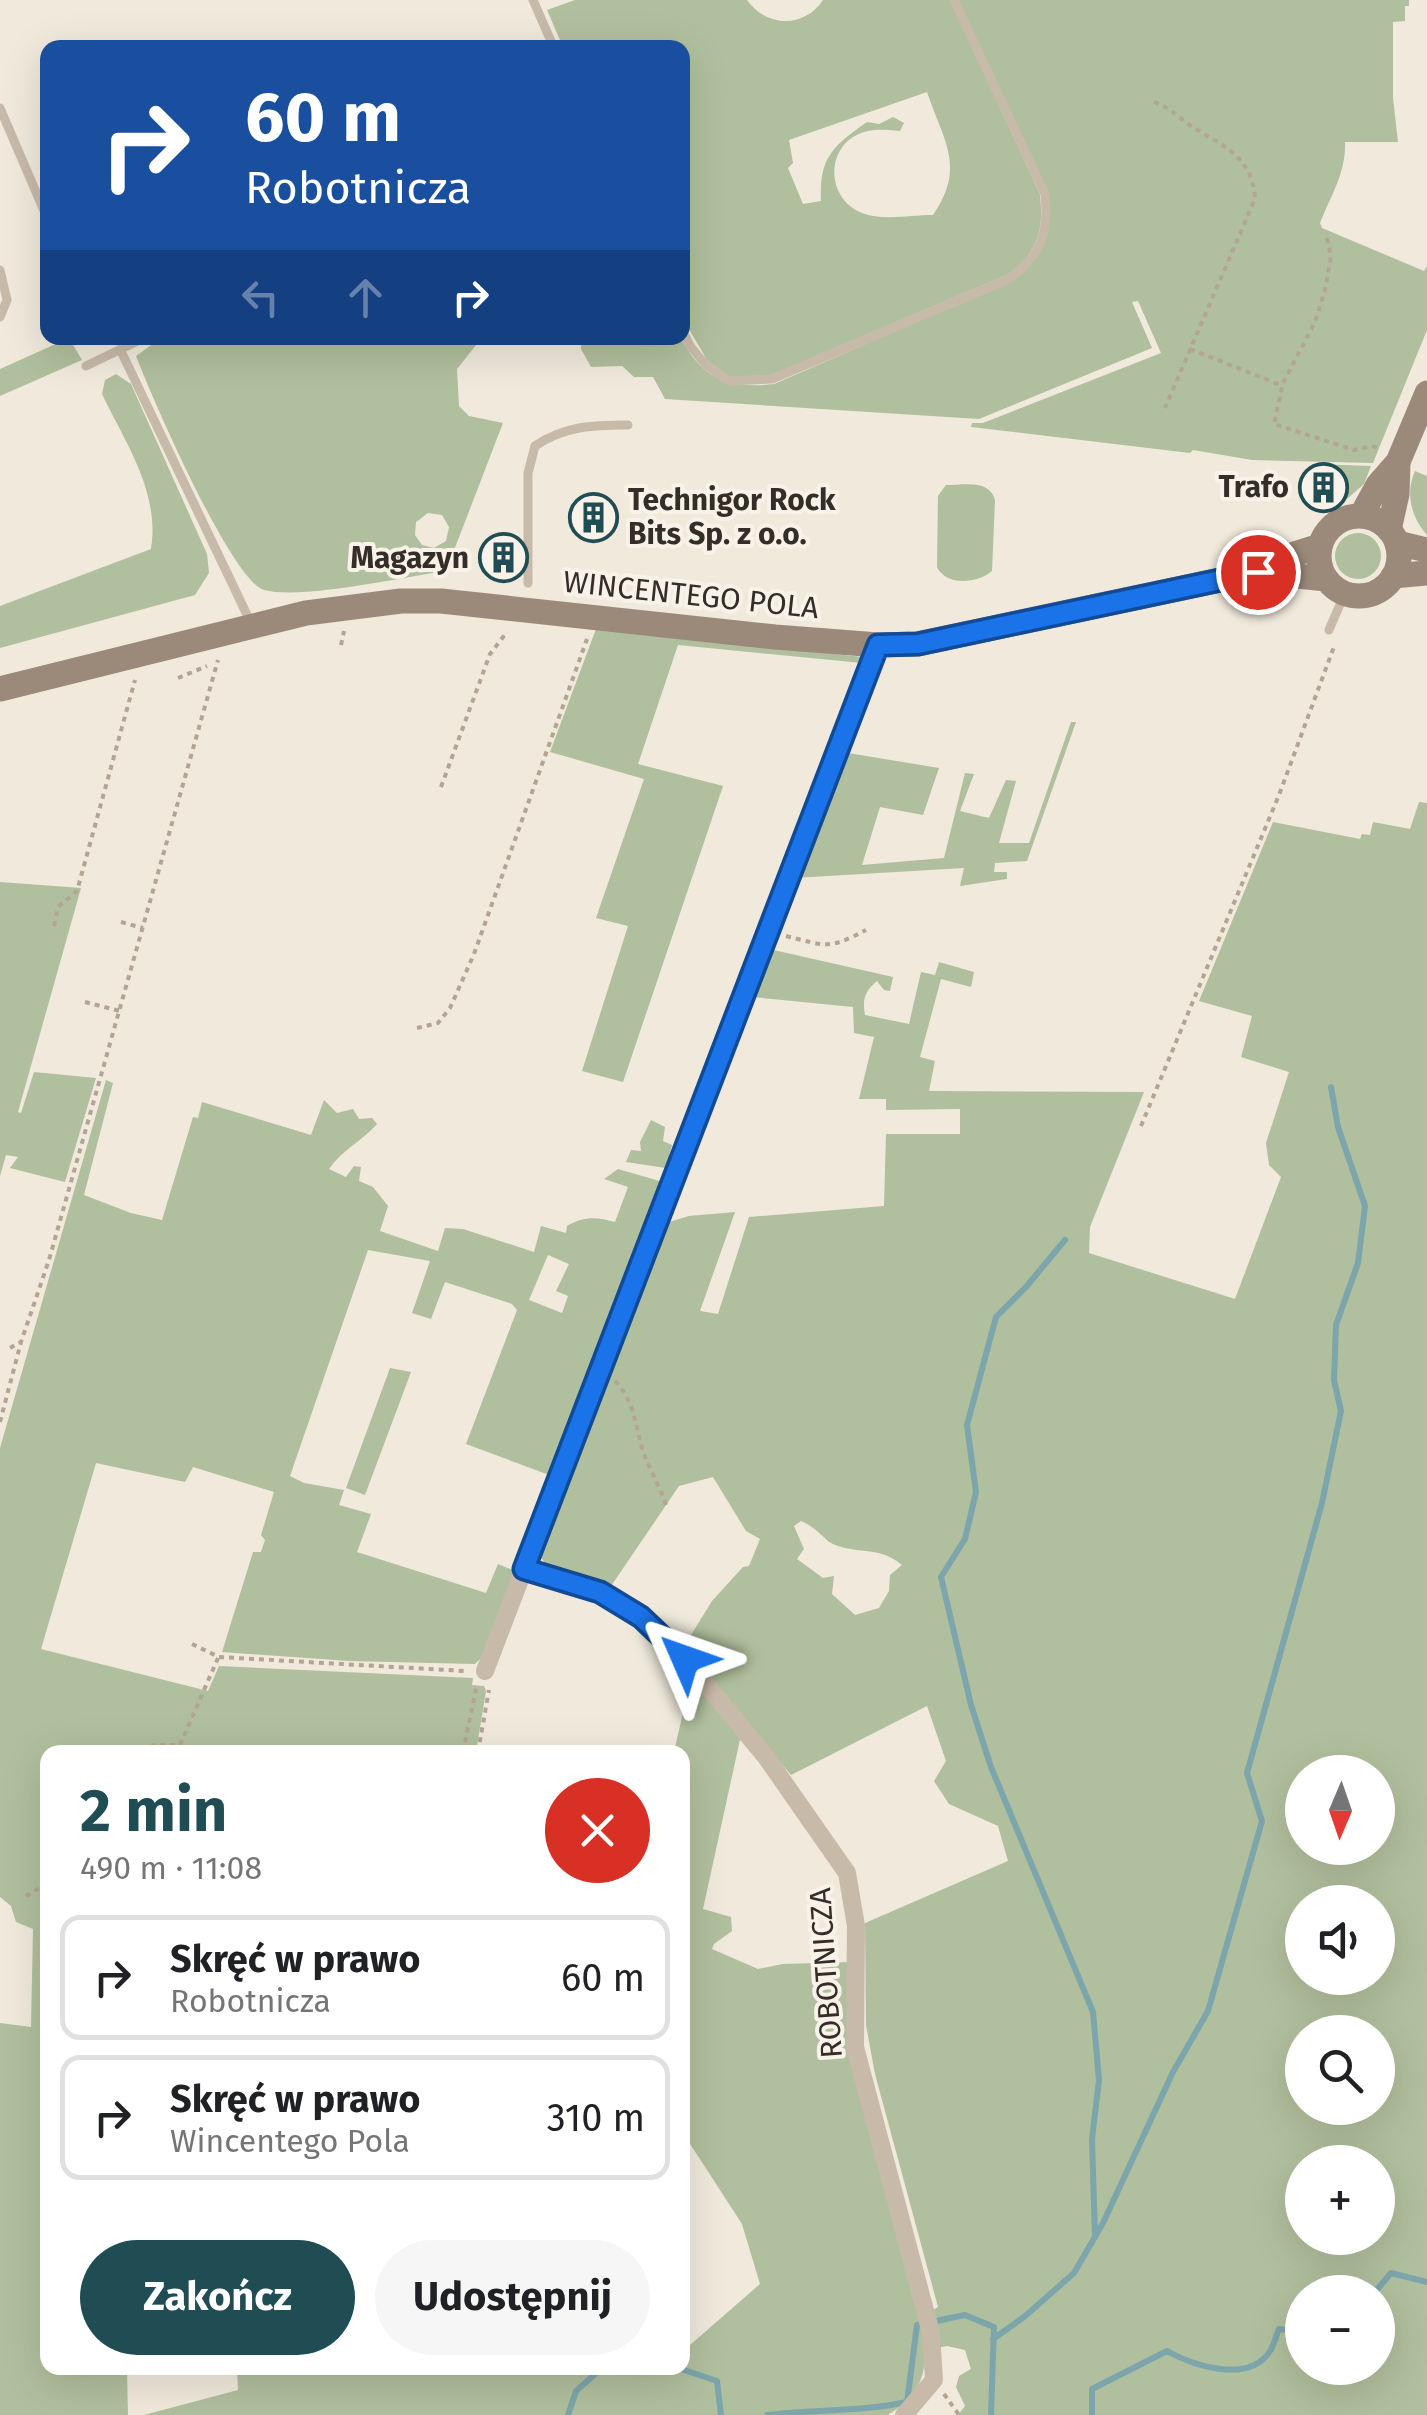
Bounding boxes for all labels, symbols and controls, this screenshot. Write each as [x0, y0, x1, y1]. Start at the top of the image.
text: 60 m [245, 76, 401, 160]
icon: right [80, 80, 210, 210]
text: Robotnicza [245, 161, 471, 215]
icon: left [233, 270, 288, 325]
icon: ahead [338, 270, 393, 325]
icon: right [443, 270, 498, 325]
building icon: Trafo [1298, 461, 1350, 513]
place label: Trafo [1218, 469, 1289, 505]
place label: Technigor Rock Bits Sp. z o.o. [628, 482, 836, 552]
building icon: Technigor Rock Bits Sp. z o.o. [567, 491, 619, 543]
pin [1216, 530, 1301, 615]
building icon: Magazyn [478, 532, 530, 584]
place label: Magazyn [350, 540, 469, 576]
icon: arrive [1231, 545, 1286, 600]
street label: WINCENTEGO POLA [562, 564, 821, 626]
position arrow [633, 1607, 737, 1711]
north arrow [1285, 1755, 1395, 1865]
map controls [1285, 1755, 1395, 2385]
text: 2 min [80, 1775, 227, 1847]
button: close [545, 1778, 650, 1883]
text: 490 m · 11:08 [80, 1849, 262, 1887]
button: sound [1285, 1885, 1395, 1995]
street label: ROBOTNICZA [802, 1886, 850, 2059]
text: Skręć w prawo [170, 1936, 420, 1982]
icon: right [85, 1950, 140, 2005]
text: 60 m [561, 1955, 645, 2001]
text: Robotnicza [170, 1982, 331, 2020]
button: search [1285, 2015, 1395, 2125]
text: Skręć w prawo [170, 2076, 420, 2122]
icon: right [85, 2090, 140, 2145]
text: 310 m [547, 2095, 645, 2141]
text: Wincentego Pola [170, 2122, 410, 2160]
button: + [1285, 2145, 1395, 2255]
button: Zakończ [80, 2240, 355, 2355]
button: Udostępnij [375, 2240, 650, 2355]
button: − [1285, 2275, 1395, 2385]

